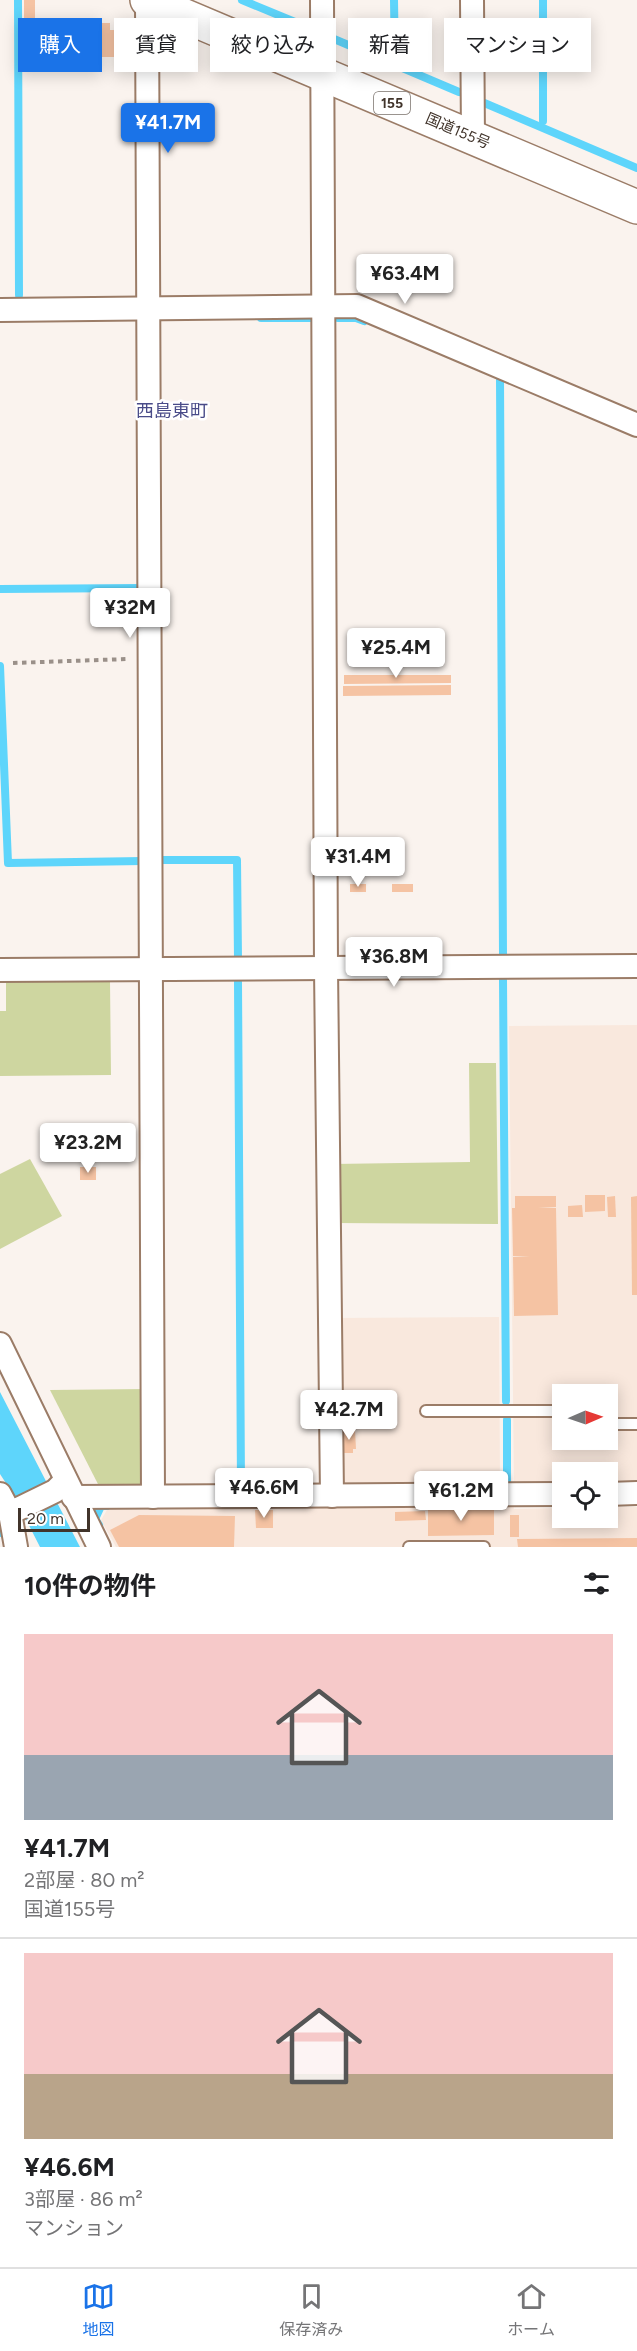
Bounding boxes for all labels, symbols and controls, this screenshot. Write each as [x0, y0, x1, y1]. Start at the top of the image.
chip: 購入 [18, 18, 102, 72]
chip: 賃貸 [114, 18, 198, 72]
chip: 絞り込み [210, 18, 336, 72]
chip: 新着 [348, 18, 432, 72]
chip: マンション [444, 18, 591, 72]
road number: 155 [374, 92, 410, 114]
pin: ¥41.7M [119, 103, 217, 154]
street label: 国道155号 [423, 109, 493, 153]
text: ¥41.7M [135, 110, 201, 134]
pin: ¥63.4M [356, 254, 454, 305]
text: ¥63.4M [370, 261, 440, 285]
district label: 西島東町 [136, 400, 208, 422]
pin: ¥32M [94, 588, 166, 639]
text: ¥32M [104, 595, 156, 619]
pin: ¥25.4M [347, 628, 445, 679]
text: ¥25.4M [361, 635, 431, 659]
pin: ¥31.4M [309, 837, 407, 888]
text: ¥31.4M [325, 844, 391, 868]
pin: ¥36.8M [345, 937, 443, 988]
text: ¥36.8M [360, 944, 428, 968]
pin: ¥23.2M [39, 1123, 137, 1174]
text: ¥23.2M [54, 1130, 122, 1154]
north arrow [552, 1384, 618, 1450]
map controls [552, 1384, 618, 1528]
pin: ¥42.7M [300, 1390, 398, 1441]
text: ¥42.7M [314, 1397, 384, 1421]
button: locate [552, 1462, 618, 1528]
pin: ¥46.6M [215, 1468, 313, 1519]
pin: ¥61.2M [412, 1471, 510, 1522]
text: ¥46.6M [229, 1475, 299, 1499]
text: ¥61.2M [428, 1478, 494, 1502]
scale bar [18, 1505, 90, 1532]
text: 20 m [27, 1509, 64, 1528]
icon: filters [580, 1567, 613, 1600]
text: 10件の物件 [24, 1570, 156, 1602]
icon: home [265, 1673, 373, 1781]
text: ¥41.7M [24, 1832, 110, 1864]
text: 2部屋 · 80 m² [24, 1868, 144, 1892]
text: 国道155号 [24, 1897, 115, 1921]
icon: home [265, 1992, 373, 2100]
text: ¥46.6M [24, 2151, 115, 2183]
text: 3部屋 · 86 m² [24, 2187, 143, 2211]
text: マンション [24, 2216, 124, 2240]
tab: 地図 [82, 2280, 115, 2340]
tab: 保存済み [279, 2280, 343, 2340]
tab: ホーム [507, 2280, 555, 2340]

